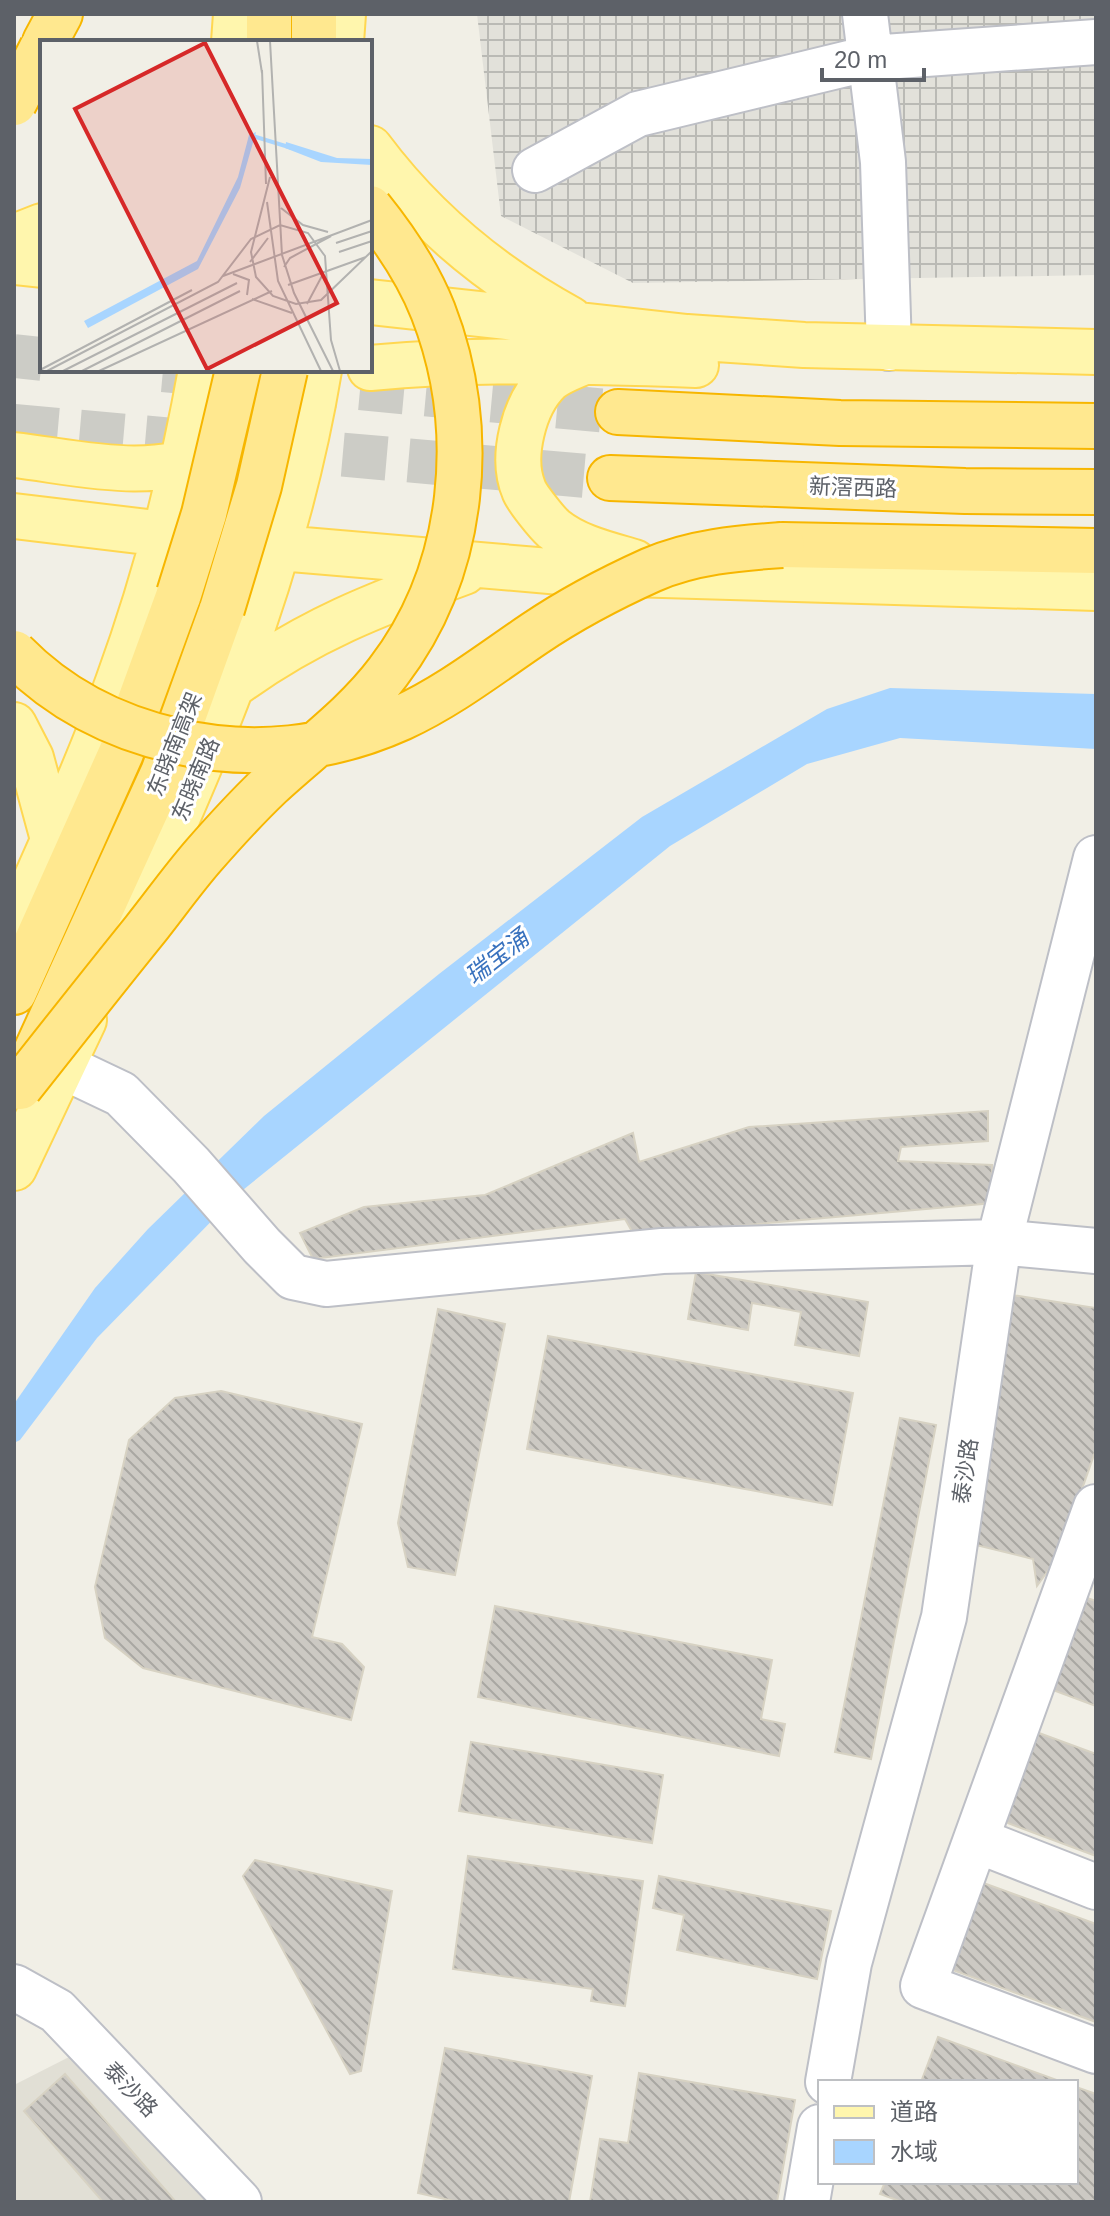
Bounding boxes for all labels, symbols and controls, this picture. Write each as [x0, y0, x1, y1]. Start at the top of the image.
scale bar [822, 32, 924, 82]
inset map [40, 40, 372, 372]
text: 20 m [834, 46, 887, 73]
street label: 新滘西路 [809, 473, 897, 502]
street label: 东晓南高架 [142, 689, 207, 800]
street label: 东晓南路 [167, 734, 224, 825]
water label: 瑞宝涌 [460, 922, 536, 989]
street label: 泰沙路 [949, 1437, 982, 1505]
street label: 泰沙路 [99, 2057, 163, 2122]
legend [818, 2080, 1078, 2184]
text: 道路 [890, 2098, 938, 2125]
text: 水域 [890, 2138, 938, 2165]

